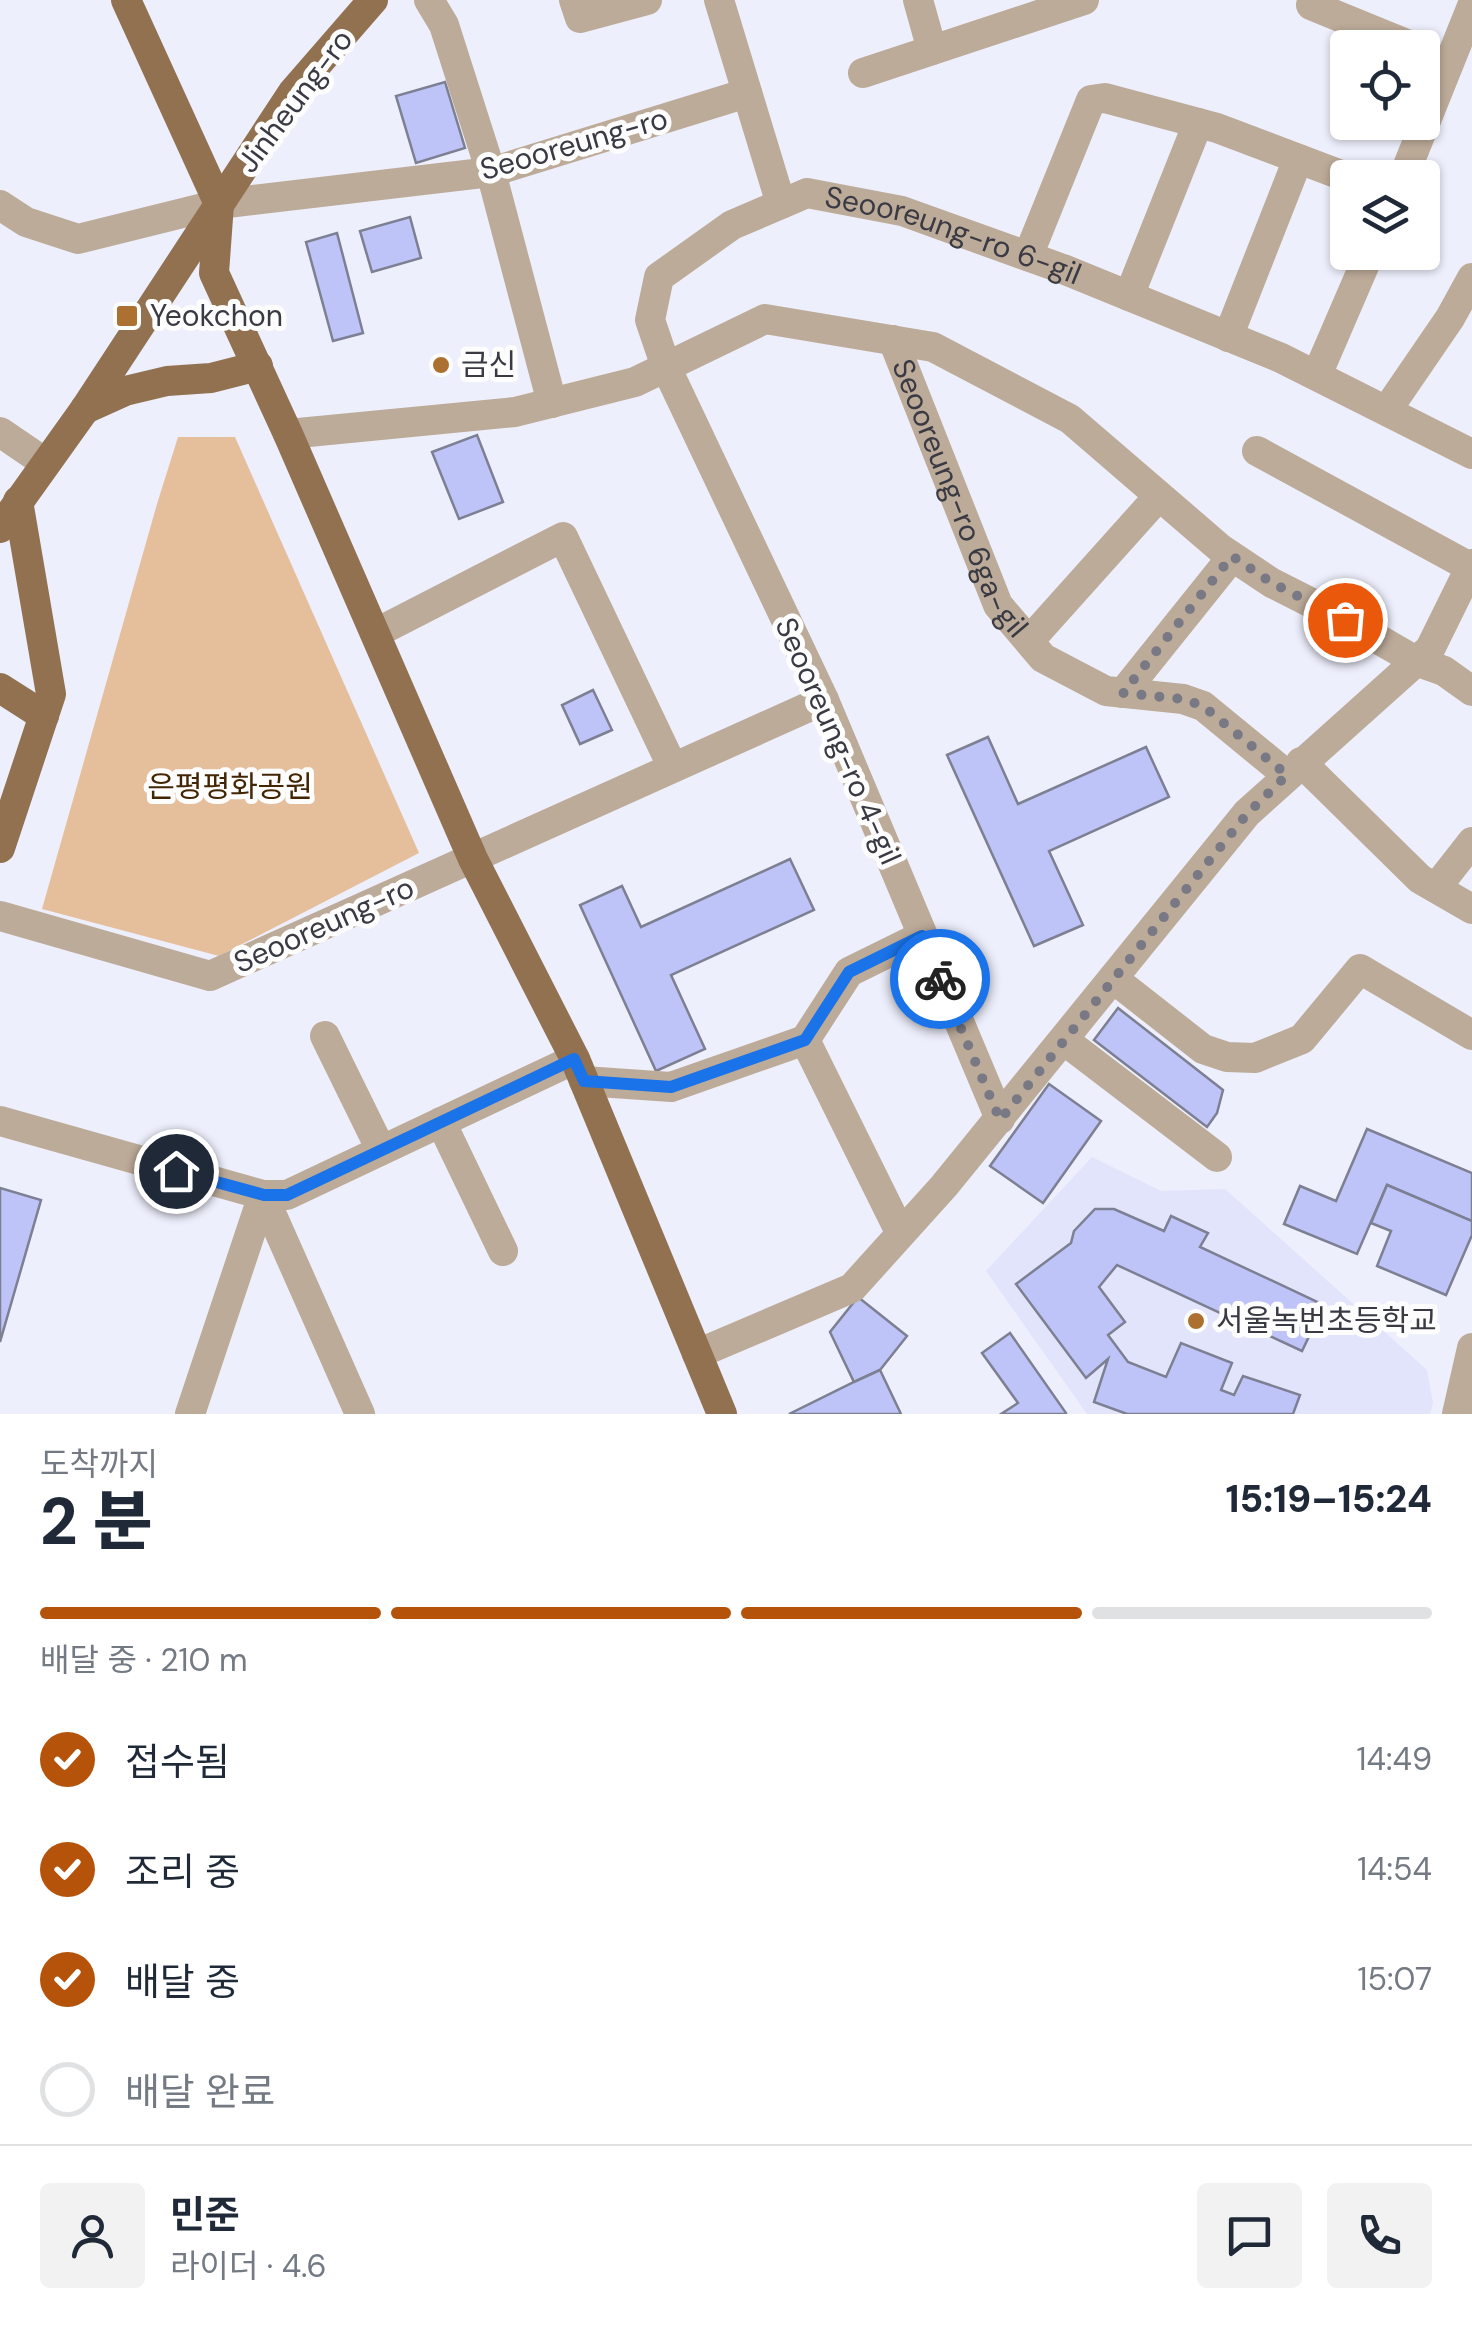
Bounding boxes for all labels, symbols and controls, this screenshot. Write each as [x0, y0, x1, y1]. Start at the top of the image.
street label: Jinheung-ro [228, 21, 361, 180]
map controls [1330, 30, 1440, 270]
button: locate [1330, 30, 1440, 140]
street label: Seooreung-ro [476, 98, 672, 189]
button: layers [1330, 160, 1440, 270]
street label: Seooreung-ro 6-gil [822, 177, 1087, 293]
place label: Yeokchon [150, 296, 283, 335]
marker: Yeokchon [114, 303, 140, 329]
place label: 금신 [461, 345, 516, 384]
street label: Seooreung-ro 6ga-gil [884, 353, 1037, 645]
marker: 금신 [430, 354, 452, 376]
pin [1303, 578, 1388, 663]
icon: bag [1318, 593, 1373, 648]
street label: Seooreung-ro 4-gil [766, 611, 910, 870]
park label: 은평평화공원 [147, 767, 313, 806]
street label: Seooreung-ro [228, 867, 420, 982]
courier [890, 929, 990, 1029]
icon: bike [913, 952, 968, 1007]
pin [134, 1129, 219, 1214]
icon: home [149, 1144, 204, 1199]
place label: 서울녹번초등학교 [1216, 1301, 1437, 1340]
marker: 서울녹번초등학교 [1185, 1310, 1207, 1332]
text: 도착까지 [40, 1443, 158, 1485]
text: 15:19–15:24 [1226, 1474, 1432, 1524]
text: 2 분 [40, 1480, 152, 1564]
text: 배달 중 · 210 m [40, 1639, 248, 1681]
icon: check [40, 1732, 95, 1787]
text: 접수됨 [125, 1737, 230, 1787]
text: 14:49 [1357, 1738, 1432, 1780]
icon: check [40, 1842, 95, 1897]
text: 조리 중 [125, 1847, 240, 1897]
text: 14:54 [1357, 1848, 1432, 1890]
icon: check [40, 1952, 95, 2007]
text: 배달 중 [125, 1957, 240, 2007]
text: 15:07 [1358, 1958, 1432, 2000]
text: 배달 완료 [125, 2067, 275, 2117]
button: person [40, 2183, 145, 2288]
button: chat [1197, 2183, 1302, 2288]
button: phone [1327, 2183, 1432, 2288]
text: 민준 [170, 2190, 240, 2240]
text: 라이더 · 4.6 [170, 2245, 327, 2287]

